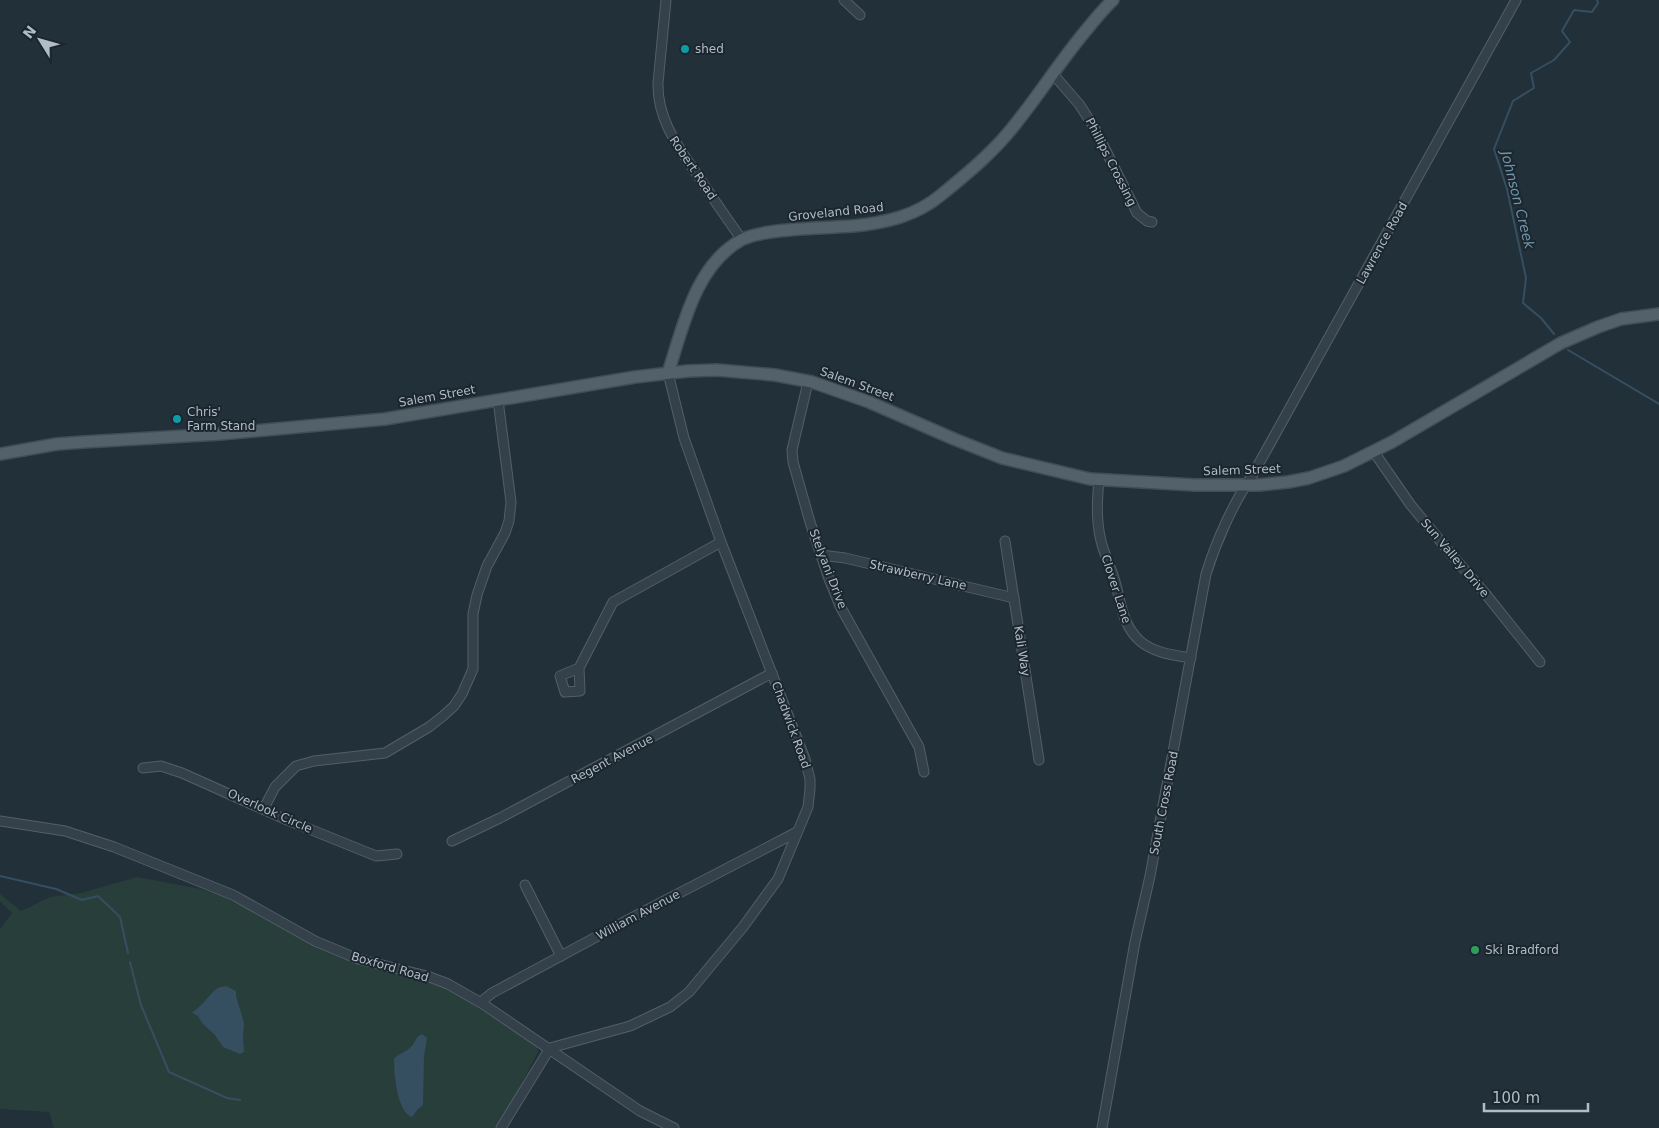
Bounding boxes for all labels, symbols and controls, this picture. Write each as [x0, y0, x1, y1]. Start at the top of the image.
north arrow [15, 15, 65, 65]
text: N [20, 23, 40, 42]
place label: shed [695, 42, 724, 56]
marker: shed [679, 43, 691, 55]
street label: Phillips Crossing [1083, 115, 1139, 209]
street label: Robert Road [667, 134, 719, 202]
water label: Johnson Creek [1497, 146, 1538, 252]
street label: Groveland Road [788, 200, 884, 224]
street label: Lawrence Road [1354, 200, 1410, 286]
street label: Salem Street [818, 364, 896, 404]
street label: Salem Street [398, 382, 477, 410]
place label: Chris' Farm Stand [187, 405, 255, 433]
marker: Chris' Farm Stand [171, 413, 183, 425]
street label: Salem Street [1203, 462, 1281, 478]
street label: Sun Valley Drive [1418, 516, 1492, 600]
street label: Stelyani Drive [806, 527, 850, 611]
street label: Clover Lane [1098, 553, 1134, 625]
street label: Strawberry Lane [868, 557, 968, 593]
street label: Kali Way [1011, 625, 1033, 677]
street label: Chadwick Road [769, 680, 813, 770]
street label: Regent Avenue [569, 731, 655, 787]
street label: South Cross Road [1147, 750, 1181, 856]
street label: Overlook Circle [225, 786, 315, 836]
street label: William Avenue [594, 887, 682, 943]
place label: Ski Bradford [1485, 943, 1559, 957]
marker: Ski Bradford [1469, 944, 1481, 956]
street label: Boxford Road [350, 949, 430, 985]
scale bar [1484, 1080, 1588, 1112]
text: 100 m [1492, 1089, 1540, 1107]

